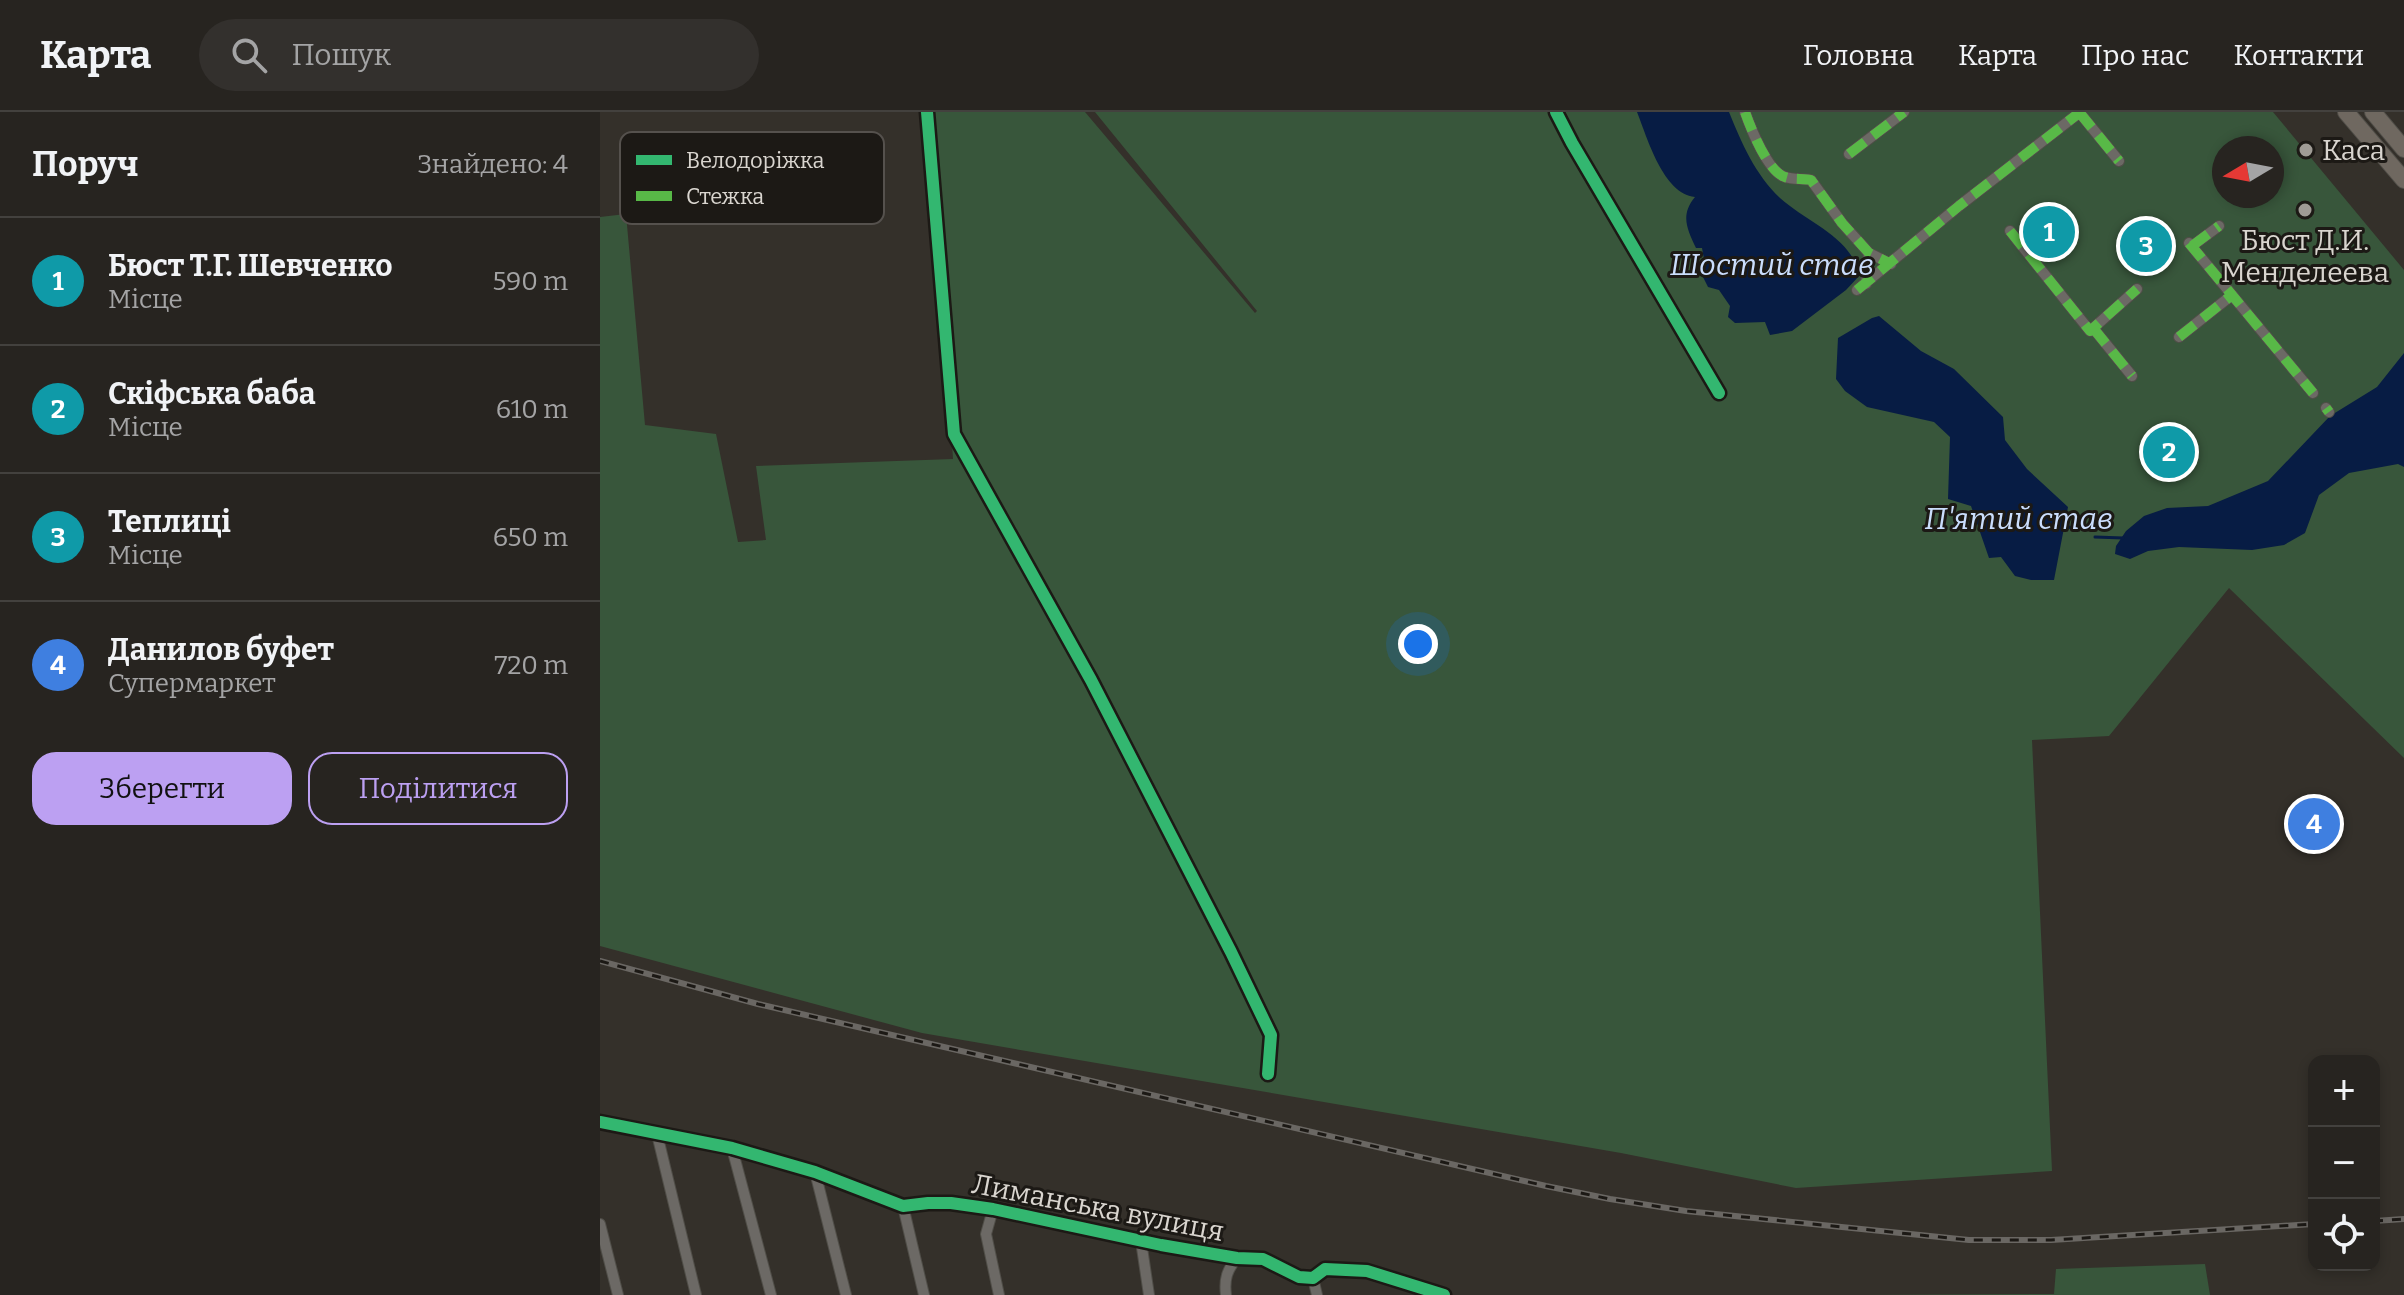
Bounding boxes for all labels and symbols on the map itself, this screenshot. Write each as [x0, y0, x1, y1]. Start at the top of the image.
legend [620, 132, 884, 224]
place label: Каса [2322, 134, 2385, 167]
north arrow [2212, 136, 2284, 208]
marker: Каса [2297, 141, 2315, 159]
text: Велодоріжка [686, 147, 824, 174]
text: Стежка [686, 183, 764, 210]
marker: Бюст Д.И. Менделеева [2296, 201, 2314, 219]
pin: 1 [2023, 202, 2075, 262]
pin: 3 [2120, 216, 2172, 276]
place label: Бюст Д.И. Менделеева [2221, 224, 2389, 289]
water label: Шостий став [1670, 247, 1874, 283]
pin: 2 [2143, 422, 2195, 482]
water label: П'ятий став [1925, 501, 2113, 537]
your location [1398, 624, 1438, 664]
pin: 4 [2288, 794, 2340, 854]
street label: Лиманська вулиця [969, 1167, 1227, 1248]

